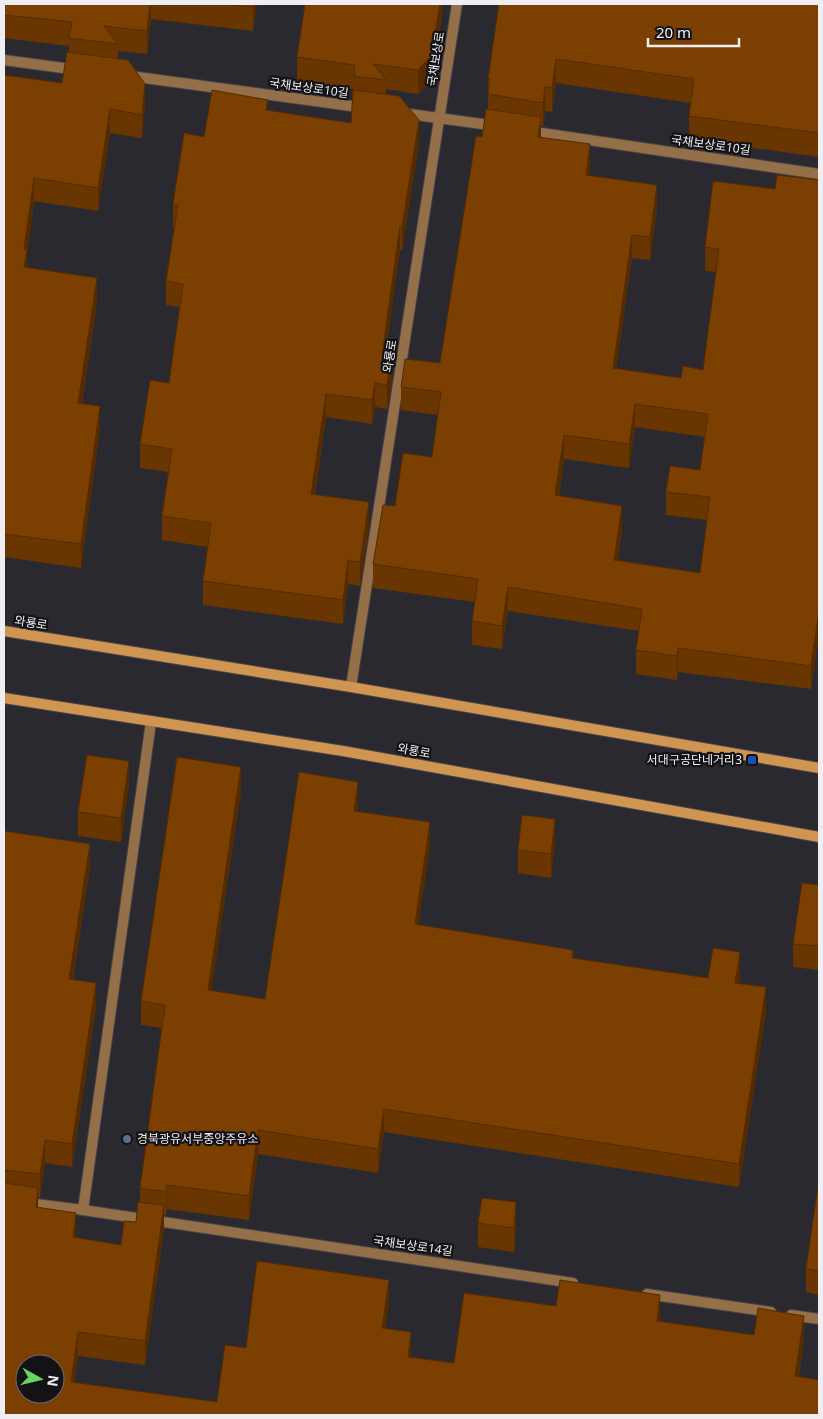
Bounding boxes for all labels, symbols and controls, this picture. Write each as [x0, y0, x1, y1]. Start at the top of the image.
scale bar [648, 15, 739, 47]
text: 20 m [656, 22, 691, 42]
street label: 국채보상로 [423, 30, 448, 88]
street label: 국채보상로10길 [268, 74, 350, 101]
street label: 국채보상로10길 [670, 131, 752, 158]
street label: 와룡로 [379, 338, 400, 374]
street label: 와룡로 [13, 612, 49, 633]
street label: 와룡로 [396, 739, 432, 762]
place label: 서대구공단네거리3 [647, 751, 742, 768]
marker: 서대구공단네거리3 [746, 754, 758, 766]
place label: 경북광유서부중앙주유소 [137, 1130, 258, 1147]
marker: 경북광유서부중앙주유소 [121, 1133, 133, 1145]
street label: 국채보상로14길 [372, 1232, 454, 1259]
north arrow [15, 1354, 65, 1404]
text: N [43, 1374, 64, 1388]

